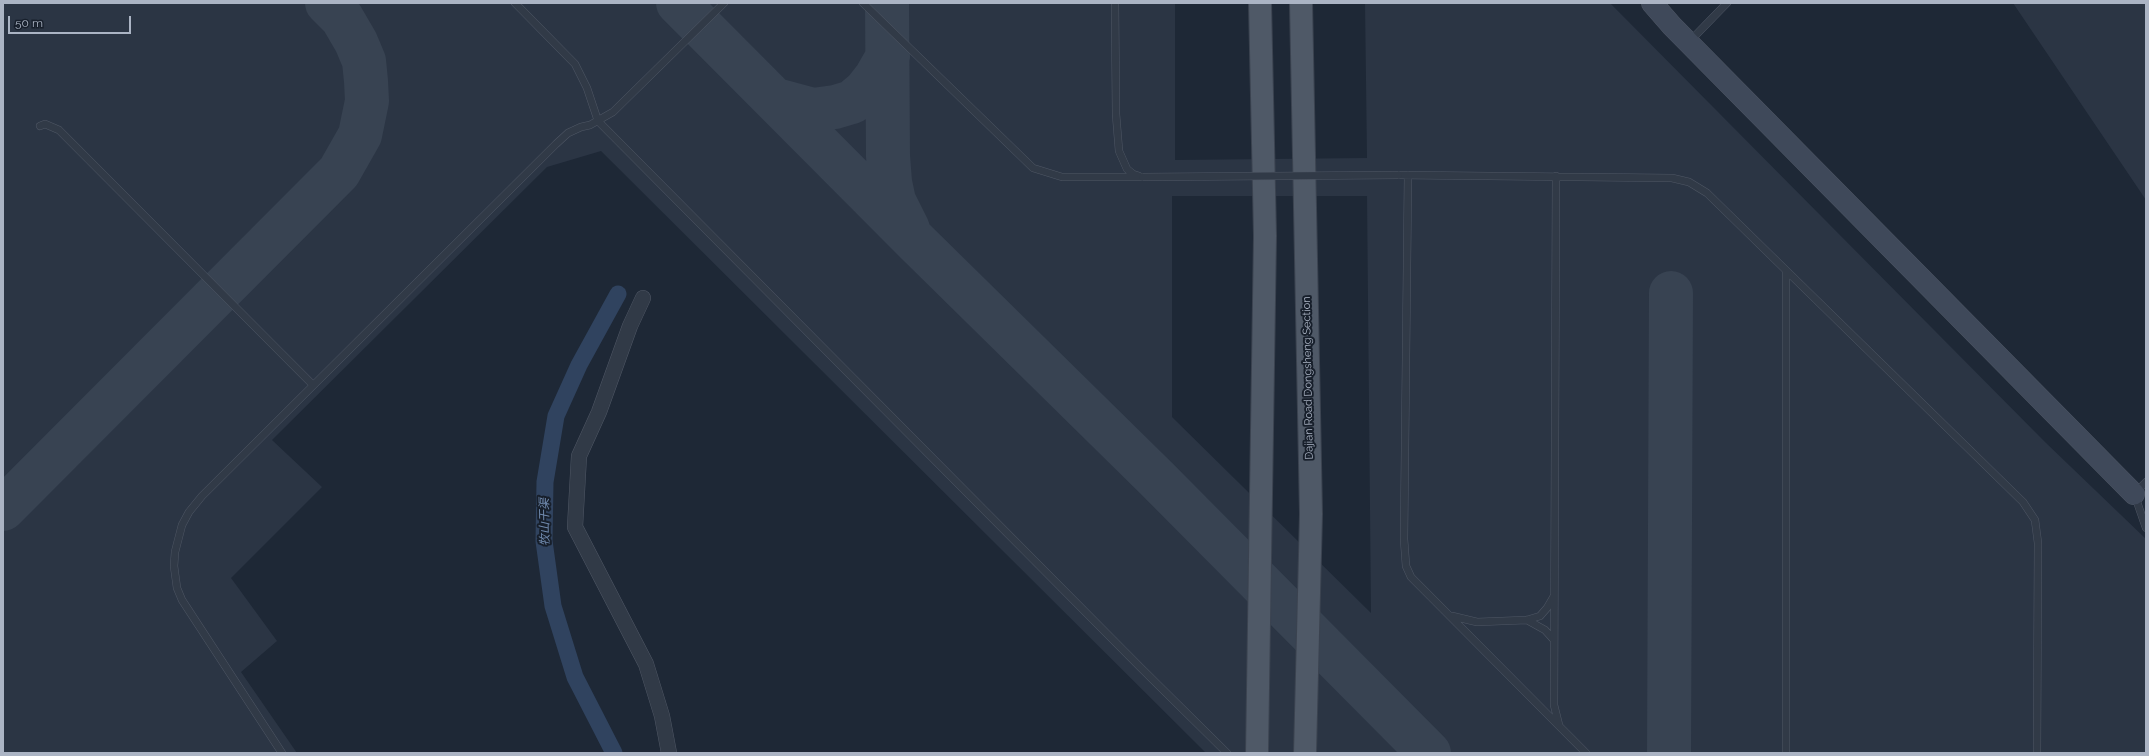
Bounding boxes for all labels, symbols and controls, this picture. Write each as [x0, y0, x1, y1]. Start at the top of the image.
scale bar [10, 8, 133, 34]
text: 50 m [15, 16, 43, 30]
street label: Dajian Road Dongsheng Section [1300, 296, 1316, 460]
water label: 牧山干渠 [537, 498, 553, 546]

